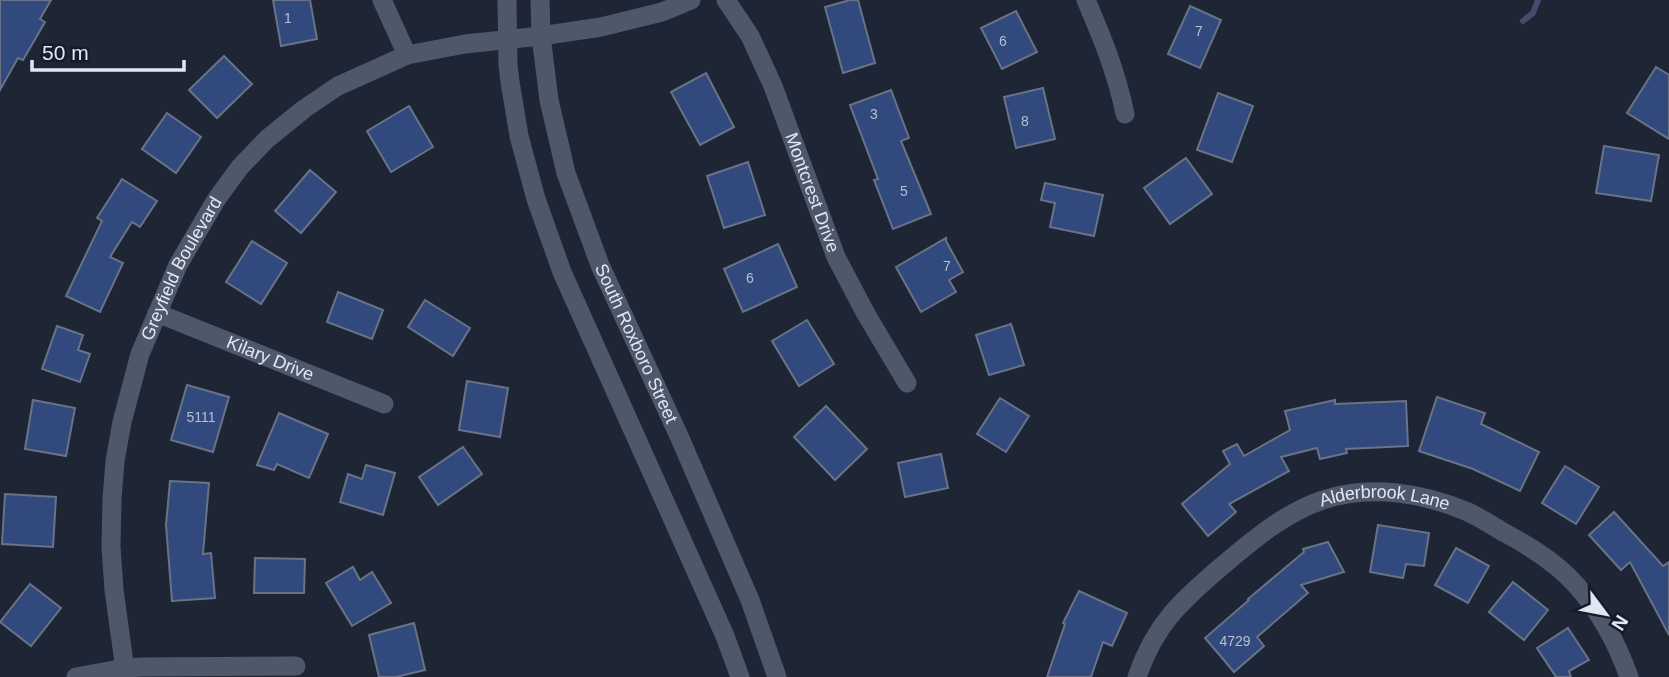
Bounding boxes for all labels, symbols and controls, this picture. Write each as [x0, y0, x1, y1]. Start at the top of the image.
house number: 1 [284, 10, 292, 26]
house number: 7 [1195, 23, 1203, 39]
scale bar [32, 28, 184, 72]
house number: 6 [999, 33, 1007, 49]
text: 50 m [42, 41, 89, 64]
house number: 3 [870, 106, 878, 122]
house number: 8 [1021, 113, 1029, 129]
street label: Montcrest Drive [781, 130, 843, 255]
house number: 5 [900, 183, 908, 199]
street label: Greyfield Boulevard [137, 193, 226, 343]
house number: 7 [943, 258, 951, 274]
street label: South Roxboro Street [591, 261, 682, 426]
house number: 6 [746, 270, 754, 286]
street label: Kilary Drive [224, 332, 317, 385]
house number: 5111 [186, 409, 216, 425]
street label: Alderbrook Lane [1317, 482, 1452, 514]
north arrow [1571, 579, 1641, 649]
text: N [1607, 611, 1633, 634]
house number: 4729 [1219, 633, 1251, 649]

